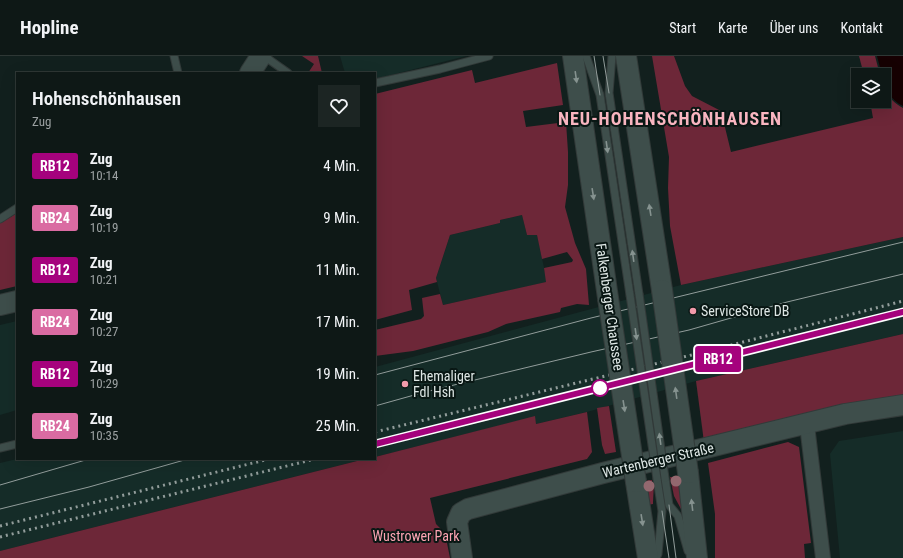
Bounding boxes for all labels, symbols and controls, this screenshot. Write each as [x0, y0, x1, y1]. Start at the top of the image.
text: Hopline [20, 16, 79, 39]
text: Start [669, 20, 696, 36]
text: Karte [718, 20, 748, 36]
text: Über uns [770, 20, 818, 36]
text: Kontakt [840, 20, 883, 36]
map controls [851, 68, 891, 108]
button: layers [851, 68, 891, 108]
one-way arrow [573, 71, 579, 83]
button: heart [318, 85, 360, 127]
text: Hohenschönhausen [32, 87, 181, 110]
district label: NEU-HOHENSCHÖNHAUSEN [558, 108, 782, 129]
text: Zug [32, 114, 51, 129]
one-way arrow [604, 141, 610, 153]
text: Zug [90, 150, 113, 168]
text: 4 Min. [323, 157, 360, 175]
text: RB12 [40, 158, 70, 174]
text: 10:14 [90, 168, 118, 183]
one-way arrow [590, 188, 596, 201]
text: Zug [90, 202, 113, 220]
one-way arrow [647, 204, 653, 216]
text: 9 Min. [323, 209, 360, 227]
text: RB24 [40, 210, 70, 226]
text: 10:19 [90, 220, 118, 235]
street label: Falkenberger Chaussee [593, 242, 627, 372]
one-way arrow [630, 250, 636, 262]
text: Zug [90, 254, 113, 272]
text: 11 Min. [316, 261, 360, 279]
text: RB12 [40, 262, 70, 278]
text: 10:21 [90, 272, 118, 287]
place label: ServiceStore DB [701, 303, 789, 319]
text: Zug [90, 306, 113, 324]
marker: ServiceStore DB [688, 306, 698, 316]
text: 17 Min. [316, 313, 360, 331]
text: RB24 [40, 314, 70, 330]
text: 10:27 [90, 324, 118, 339]
one-way arrow [633, 328, 639, 340]
line badge: RB12 [690, 346, 746, 372]
text: RB12 [703, 351, 733, 367]
text: Zug [90, 358, 113, 376]
text: 19 Min. [316, 365, 360, 383]
text: RB12 [40, 366, 70, 382]
place label: Ehemaliger Fdl Hsh [413, 368, 475, 400]
text: 10:29 [90, 376, 118, 391]
marker: Ehemaliger Fdl Hsh [400, 379, 410, 389]
unlabelled marker [591, 379, 609, 397]
one-way arrow [673, 387, 679, 399]
one-way arrow [621, 400, 627, 412]
text: Zug [90, 410, 113, 428]
text: 25 Min. [316, 417, 360, 435]
text: RB24 [40, 418, 70, 434]
text: 10:35 [90, 428, 118, 443]
one-way arrow [657, 433, 663, 445]
street label: Wartenberger Straße [601, 439, 716, 481]
one-way arrow [689, 499, 695, 511]
one-way arrow [639, 514, 645, 526]
park label: Wustrower Park [372, 528, 460, 544]

